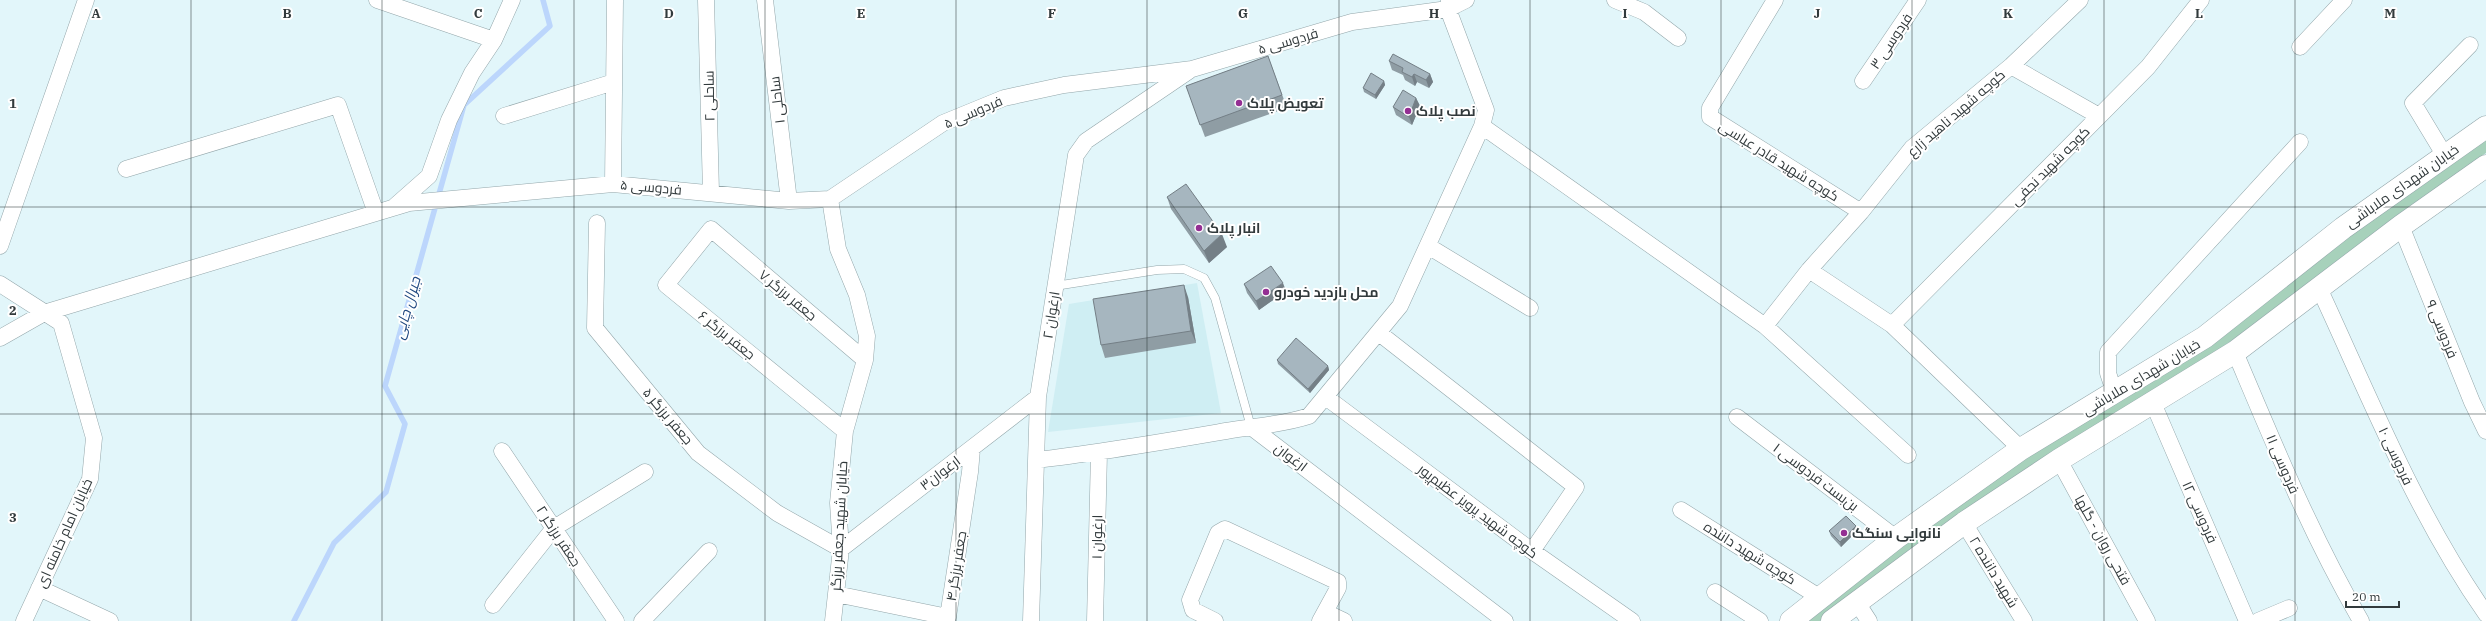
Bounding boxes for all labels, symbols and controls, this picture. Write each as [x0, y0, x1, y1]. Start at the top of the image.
text: A [91, 5, 101, 22]
text: B [282, 5, 292, 22]
text: C [474, 5, 483, 22]
text: D [664, 5, 674, 22]
text: E [857, 5, 865, 22]
text: F [1048, 5, 1056, 22]
text: G [1238, 5, 1248, 22]
text: H [1429, 5, 1440, 22]
text: I [1623, 5, 1628, 22]
text: J [1814, 5, 1821, 22]
text: K [2003, 5, 2013, 22]
text: L [2195, 5, 2203, 22]
text: M [2384, 5, 2396, 22]
street label: فردوسی ۳ [1866, 10, 1916, 72]
street label: فردوسی ۵ [1256, 24, 1320, 58]
street label: کوچه شهید ناهید زارع [1903, 65, 2009, 161]
street label: ساحلی ۲ [700, 70, 718, 122]
street label: ساحلی ۱ [765, 75, 789, 125]
street label: فردوسی ۵ [941, 92, 1005, 132]
place label: تعویض پلاک [1247, 94, 1324, 114]
text: 1 [9, 95, 17, 112]
marker: تعویض پلاک [1234, 98, 1244, 108]
place label: نصب پلاک [1416, 102, 1476, 122]
marker: نصب پلاک [1403, 106, 1413, 116]
street label: کوچه شهید قادر عباسی [1715, 117, 1842, 206]
street label: کوچه شهید نجفی [2006, 122, 2094, 210]
street label: خیابان شهدای ملاباشی [2342, 140, 2462, 232]
street label: فردوسی ۵ [619, 175, 683, 199]
place label: انبار پلاک [1207, 219, 1260, 239]
marker: انبار پلاک [1194, 223, 1204, 233]
street label: جعفر برزگر ۷ [755, 265, 821, 325]
water label: جیرال چایی [389, 274, 426, 342]
place label: محل بازدید خودرو [1274, 283, 1379, 301]
marker: محل بازدید خودرو [1261, 287, 1271, 297]
street label: ارغوان ۲ [1038, 290, 1064, 340]
street label: فردوسی ۹ [2422, 297, 2462, 361]
text: 2 [9, 302, 17, 319]
street label: جعفر برزگر ۶ [695, 307, 759, 363]
street label: خیابان شهدای ملاباشی [2079, 335, 2203, 419]
street label: جعفر برزگر ۵ [639, 384, 697, 448]
street label: فردوسی ۱۰ [2375, 424, 2417, 488]
street label: فردوسی ۱۱ [2262, 432, 2304, 496]
street label: ارغوان [1271, 439, 1311, 475]
street label: بن‌بست فردوسی ۱ [1770, 439, 1862, 515]
street label: ارغوان۳ [916, 452, 964, 494]
street label: کوچه شهید پرویز عظیم‌پور [1413, 459, 1542, 563]
street label: خیابان شهید جعفر برزگر [827, 460, 851, 593]
street label: خیابان امام خامنه ای [32, 475, 97, 591]
street label: فردوسی ۱۲ [2178, 478, 2222, 546]
street label: فتحی روان - گلها [2071, 492, 2135, 588]
street label: جعفر برزگر ۲ [533, 502, 585, 570]
text: 3 [9, 509, 17, 526]
street label: ارغوان ۱ [1088, 515, 1106, 559]
street label: کوچه شهید داننده [1700, 517, 1800, 589]
place label: نانوایی سنگک [1852, 524, 1941, 542]
marker: نانوایی سنگک [1839, 528, 1849, 538]
street label: جعفر برزگر ۴ [942, 530, 970, 602]
street label: شهید داننده ۲ [1966, 533, 2022, 611]
scale bar [2346, 583, 2399, 609]
text: 20 m [2352, 589, 2381, 604]

